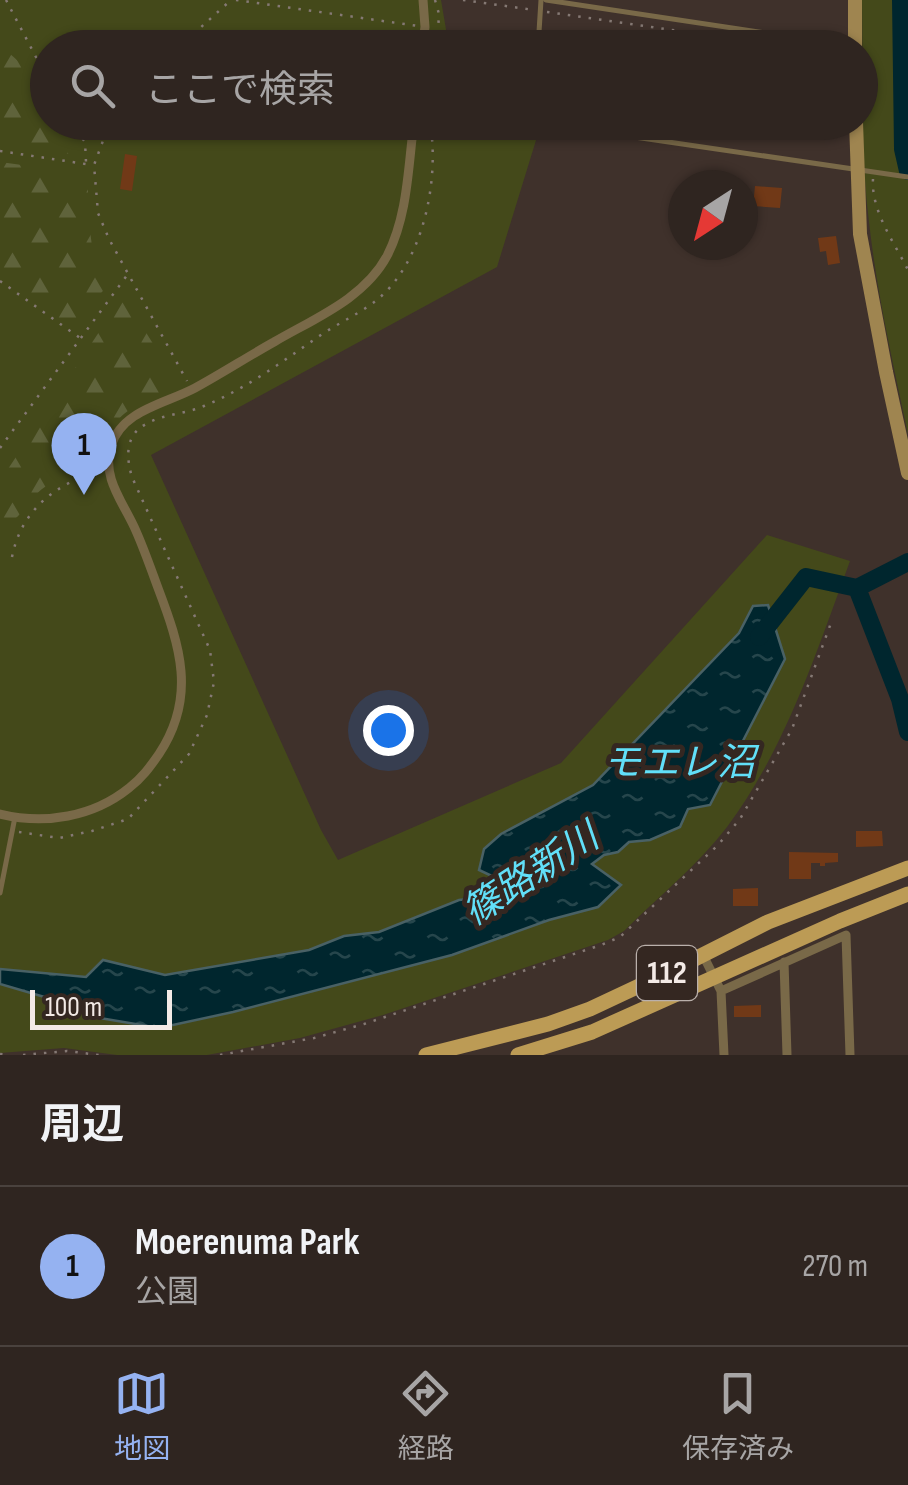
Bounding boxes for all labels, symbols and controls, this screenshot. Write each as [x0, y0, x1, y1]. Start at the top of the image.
search box [30, 30, 878, 140]
icon: search [65, 58, 120, 113]
text: ここで検索 [145, 68, 335, 113]
north arrow [668, 170, 758, 260]
pin: 1 [52, 412, 116, 495]
your location [363, 705, 414, 756]
water label: モエレ沼 [603, 741, 760, 786]
water label: 篠路新川 [455, 813, 610, 935]
road number: 112 [637, 946, 697, 1000]
scale bar [30, 985, 172, 1030]
text: 100 m [45, 991, 102, 1024]
text: 周辺 [40, 1100, 124, 1151]
text: Moerenuma Park [135, 1220, 360, 1265]
text: 1 [66, 1247, 79, 1286]
text: 270 m [802, 1247, 868, 1286]
text: 公園 [135, 1273, 199, 1312]
tab: 地図 [114, 1366, 170, 1466]
tab: 経路 [398, 1366, 454, 1466]
tab: 保存済み [682, 1366, 794, 1466]

